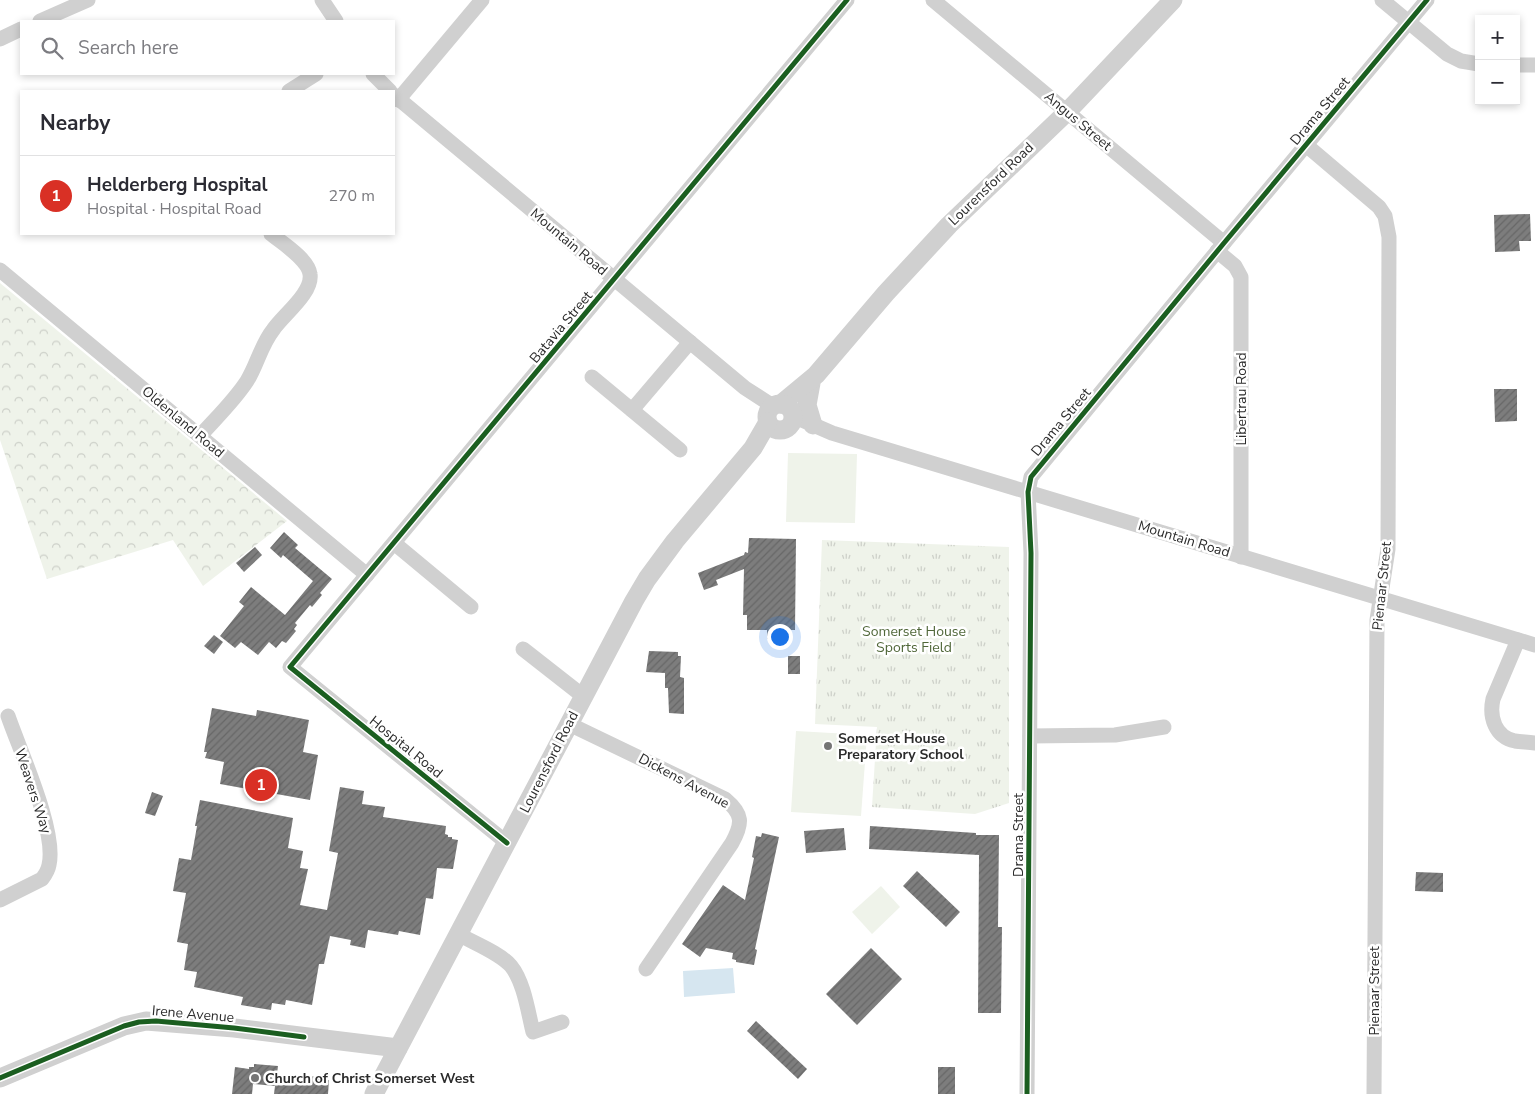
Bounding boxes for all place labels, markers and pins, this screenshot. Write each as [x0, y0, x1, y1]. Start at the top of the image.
place label: Somerset House Preparatory School [838, 729, 964, 764]
marker: Somerset House Preparatory School [822, 740, 834, 752]
pin: 1 [245, 766, 277, 804]
place label: Church of Christ Somerset West [265, 1069, 475, 1088]
marker: Church of Christ Somerset West [249, 1072, 261, 1084]

